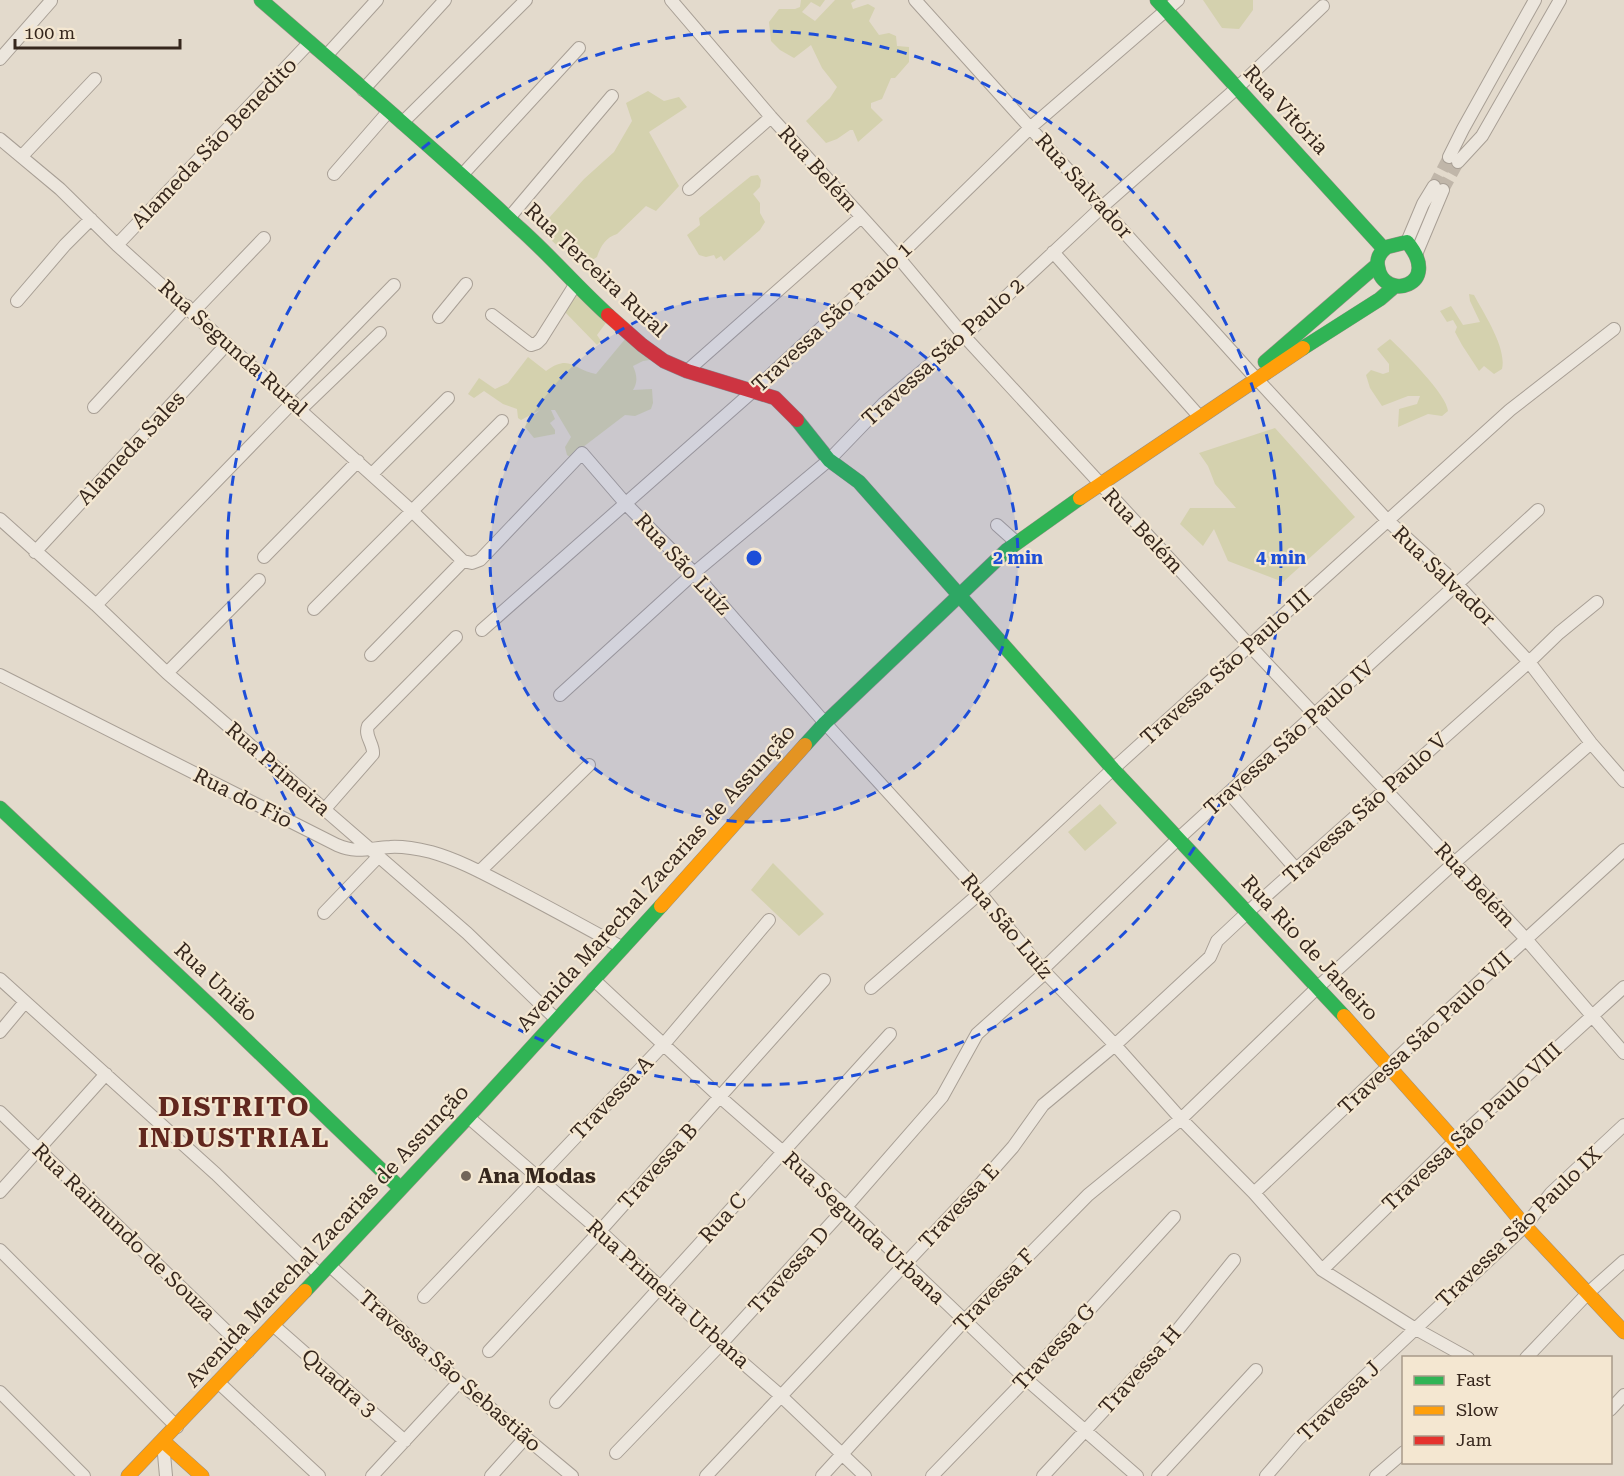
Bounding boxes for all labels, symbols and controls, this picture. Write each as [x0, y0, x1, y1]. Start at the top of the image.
scale bar [15, 12, 180, 50]
text: 100 m [24, 22, 75, 43]
street label: Alameda São Benedito [126, 53, 302, 233]
street label: Rua Vitória [1239, 61, 1334, 160]
street label: Rua Belém [773, 121, 863, 217]
street label: Rua Salvador [1031, 129, 1138, 244]
street label: Rua Terceira Rural [520, 198, 672, 342]
street label: Travessa São Paulo 1 [747, 237, 917, 397]
street label: Travessa São Paulo 2 [857, 273, 1029, 431]
street label: Rua Segunda Rural [154, 275, 312, 421]
street label: Alameda Sales [72, 386, 190, 510]
street label: Rua Belém [1098, 484, 1188, 578]
street label: Rua São Luíz [630, 509, 736, 620]
street label: Rua Salvador [1388, 521, 1500, 631]
text: 2 min [993, 547, 1043, 568]
text: 4 min [1256, 547, 1306, 568]
centre of rings [744, 548, 764, 568]
street label: Travessa São Paulo III [1136, 584, 1316, 750]
street label: Travessa São Paulo IV [1199, 655, 1379, 821]
street label: Rua Primeira [221, 717, 335, 821]
street label: Avenida Marechal Zacarias de Assunção [512, 720, 800, 1036]
street label: Travessa São Paulo V [1278, 728, 1452, 888]
street label: Rua do Fio [190, 763, 296, 833]
street label: Rua Belém [1430, 838, 1520, 932]
street label: Rua São Luíz [956, 869, 1058, 983]
street label: Rua Rio de Janeiro [1237, 870, 1383, 1026]
street label: Rua União [170, 938, 262, 1026]
street label: Travessa São Paulo VII [1334, 947, 1516, 1119]
street label: Travessa São Paulo VIII [1378, 1038, 1566, 1216]
street label: Travessa A [566, 1051, 658, 1145]
street label: Avenida Marechal Zacarias de Assunção [180, 1080, 474, 1392]
district label: DISTRITO INDUSTRIAL [138, 1091, 330, 1154]
street label: Travessa B [613, 1118, 703, 1214]
street label: Rua Raimundo de Souza [28, 1138, 221, 1326]
street label: Travessa São Paulo IX [1431, 1142, 1607, 1312]
street label: Rua Segunda Urbana [778, 1147, 950, 1310]
street label: Travessa E [914, 1159, 1004, 1253]
place label: Ana Modas [478, 1164, 596, 1188]
marker: Ana Modas [459, 1169, 473, 1183]
street label: Rua C [694, 1188, 752, 1248]
street label: Rua Primeira Urbana [582, 1215, 755, 1374]
street label: Travessa D [744, 1221, 834, 1319]
street label: Travessa F [949, 1244, 1039, 1336]
street label: Travessa São Sebastião [354, 1285, 546, 1457]
street label: Travessa G [1008, 1299, 1100, 1395]
street label: Travessa H [1094, 1321, 1186, 1419]
street label: Quadra 3 [297, 1344, 381, 1422]
street label: Travessa J [1293, 1356, 1385, 1446]
legend [1402, 1356, 1612, 1464]
text: Fast [1456, 1369, 1491, 1390]
text: Slow [1456, 1399, 1498, 1420]
text: Jam [1456, 1429, 1492, 1450]

